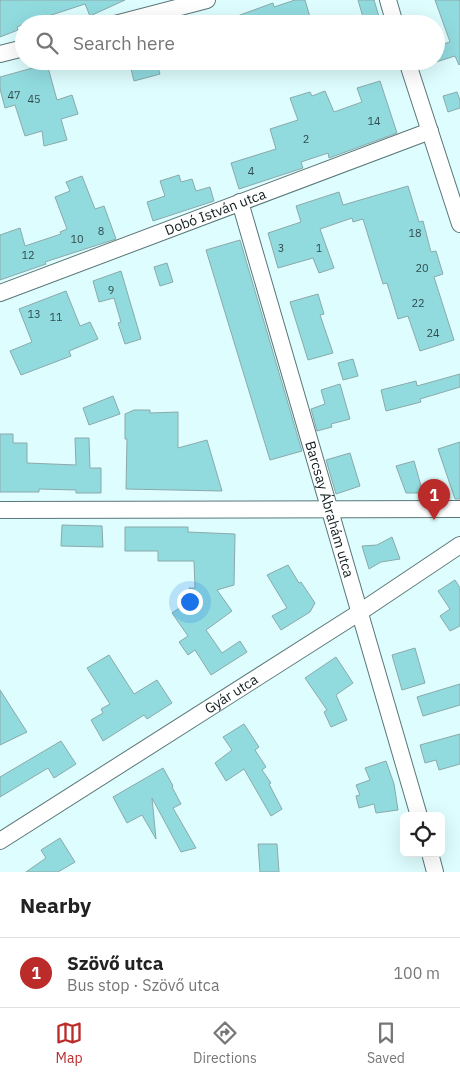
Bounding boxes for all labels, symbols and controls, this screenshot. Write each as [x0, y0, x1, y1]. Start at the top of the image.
search box [15, 15, 445, 70]
icon: search [33, 29, 61, 57]
text: Search here [73, 31, 175, 55]
house number: 47 [7, 88, 21, 102]
house number: 45 [27, 92, 41, 106]
house number: 14 [367, 114, 381, 128]
house number: 2 [303, 132, 309, 146]
house number: 4 [248, 164, 255, 178]
street label: Dobó István utca [162, 185, 269, 239]
house number: 8 [98, 224, 104, 238]
house number: 18 [408, 226, 422, 240]
house number: 10 [70, 232, 84, 246]
house number: 3 [278, 241, 284, 255]
house number: 1 [316, 241, 323, 255]
house number: 12 [21, 248, 35, 262]
house number: 20 [415, 261, 429, 275]
house number: 9 [108, 283, 114, 297]
house number: 22 [411, 296, 425, 310]
house number: 13 [27, 307, 41, 321]
house number: 11 [49, 310, 63, 324]
house number: 24 [426, 326, 440, 340]
street label: Barcsay Ábrahám utca [301, 439, 358, 580]
pin: 1 [418, 479, 450, 520]
your location [177, 589, 203, 615]
street label: Gyár utca [201, 670, 262, 718]
map controls [400, 812, 445, 857]
button: locate [400, 812, 445, 857]
text: Nearby [20, 891, 91, 919]
text: Szövő utca [67, 951, 163, 975]
text: 1 [31, 963, 41, 983]
text: 100 m [393, 963, 440, 983]
text: Bus stop · Szövő utca [67, 975, 219, 995]
tab: Map [55, 1019, 83, 1067]
tab: Directions [193, 1019, 257, 1067]
tab: Saved [367, 1019, 405, 1067]

